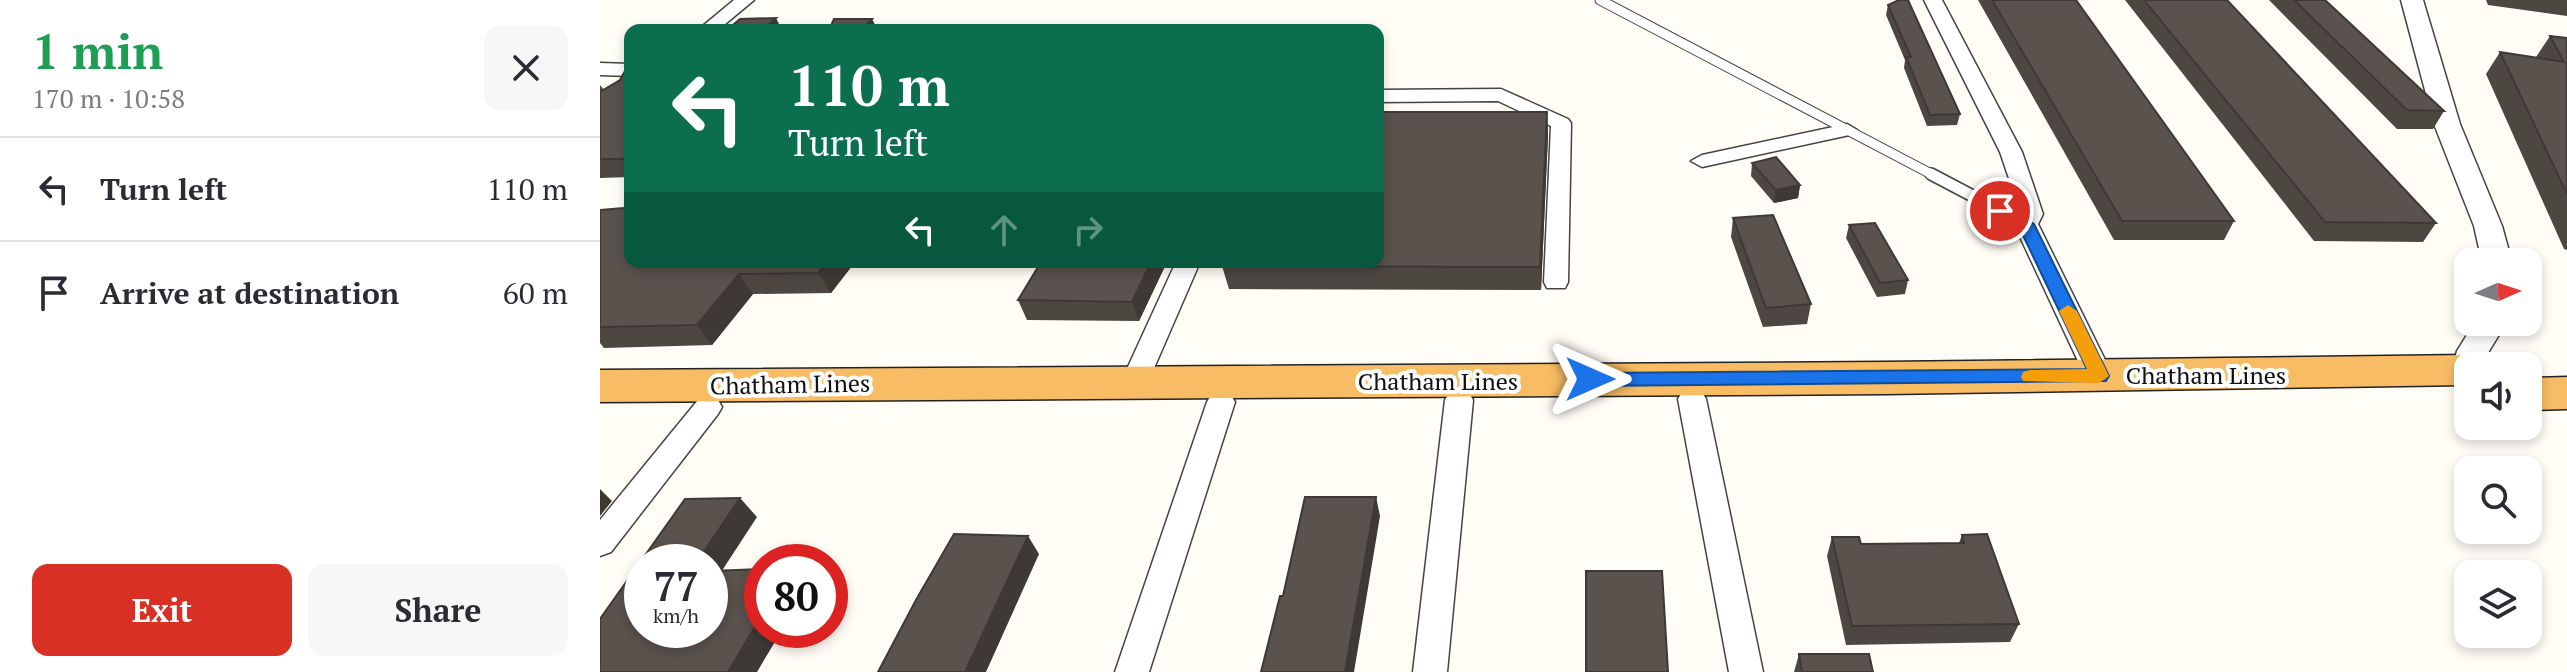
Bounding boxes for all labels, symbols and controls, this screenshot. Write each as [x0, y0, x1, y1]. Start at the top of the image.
text: 1 min [32, 19, 163, 83]
button: close [484, 26, 568, 110]
text: 110 m [788, 48, 950, 122]
icon: left [656, 56, 760, 160]
text: 170 m · 10:58 [32, 81, 185, 115]
text: Turn left [788, 119, 928, 166]
icon: left [32, 167, 76, 211]
text: Turn left [100, 169, 227, 209]
text: 110 m [487, 169, 568, 209]
pin [1966, 177, 2034, 245]
icon: arrive [1978, 189, 2022, 233]
icon: left [898, 208, 942, 252]
icon: ahead [982, 208, 1026, 252]
icon: right [1066, 208, 1110, 252]
north arrow [2454, 248, 2542, 336]
map controls [2454, 248, 2542, 648]
icon: arrive [32, 271, 76, 315]
text: Arrive at destination [100, 273, 399, 313]
text: 60 m [503, 273, 568, 313]
position arrow [1548, 337, 1632, 421]
button: sound [2454, 352, 2542, 440]
street label: Chatham Lines [2126, 359, 2286, 391]
street label: Chatham Lines [1358, 365, 1518, 397]
street label: Chatham Lines [710, 367, 870, 401]
button: search [2454, 456, 2542, 544]
speed limit sign: 80 [744, 544, 848, 648]
text: 77 [653, 559, 699, 612]
button: layers [2454, 560, 2542, 648]
button: Exit [32, 564, 292, 656]
button: Share [308, 564, 568, 656]
text: km/h [653, 602, 699, 629]

